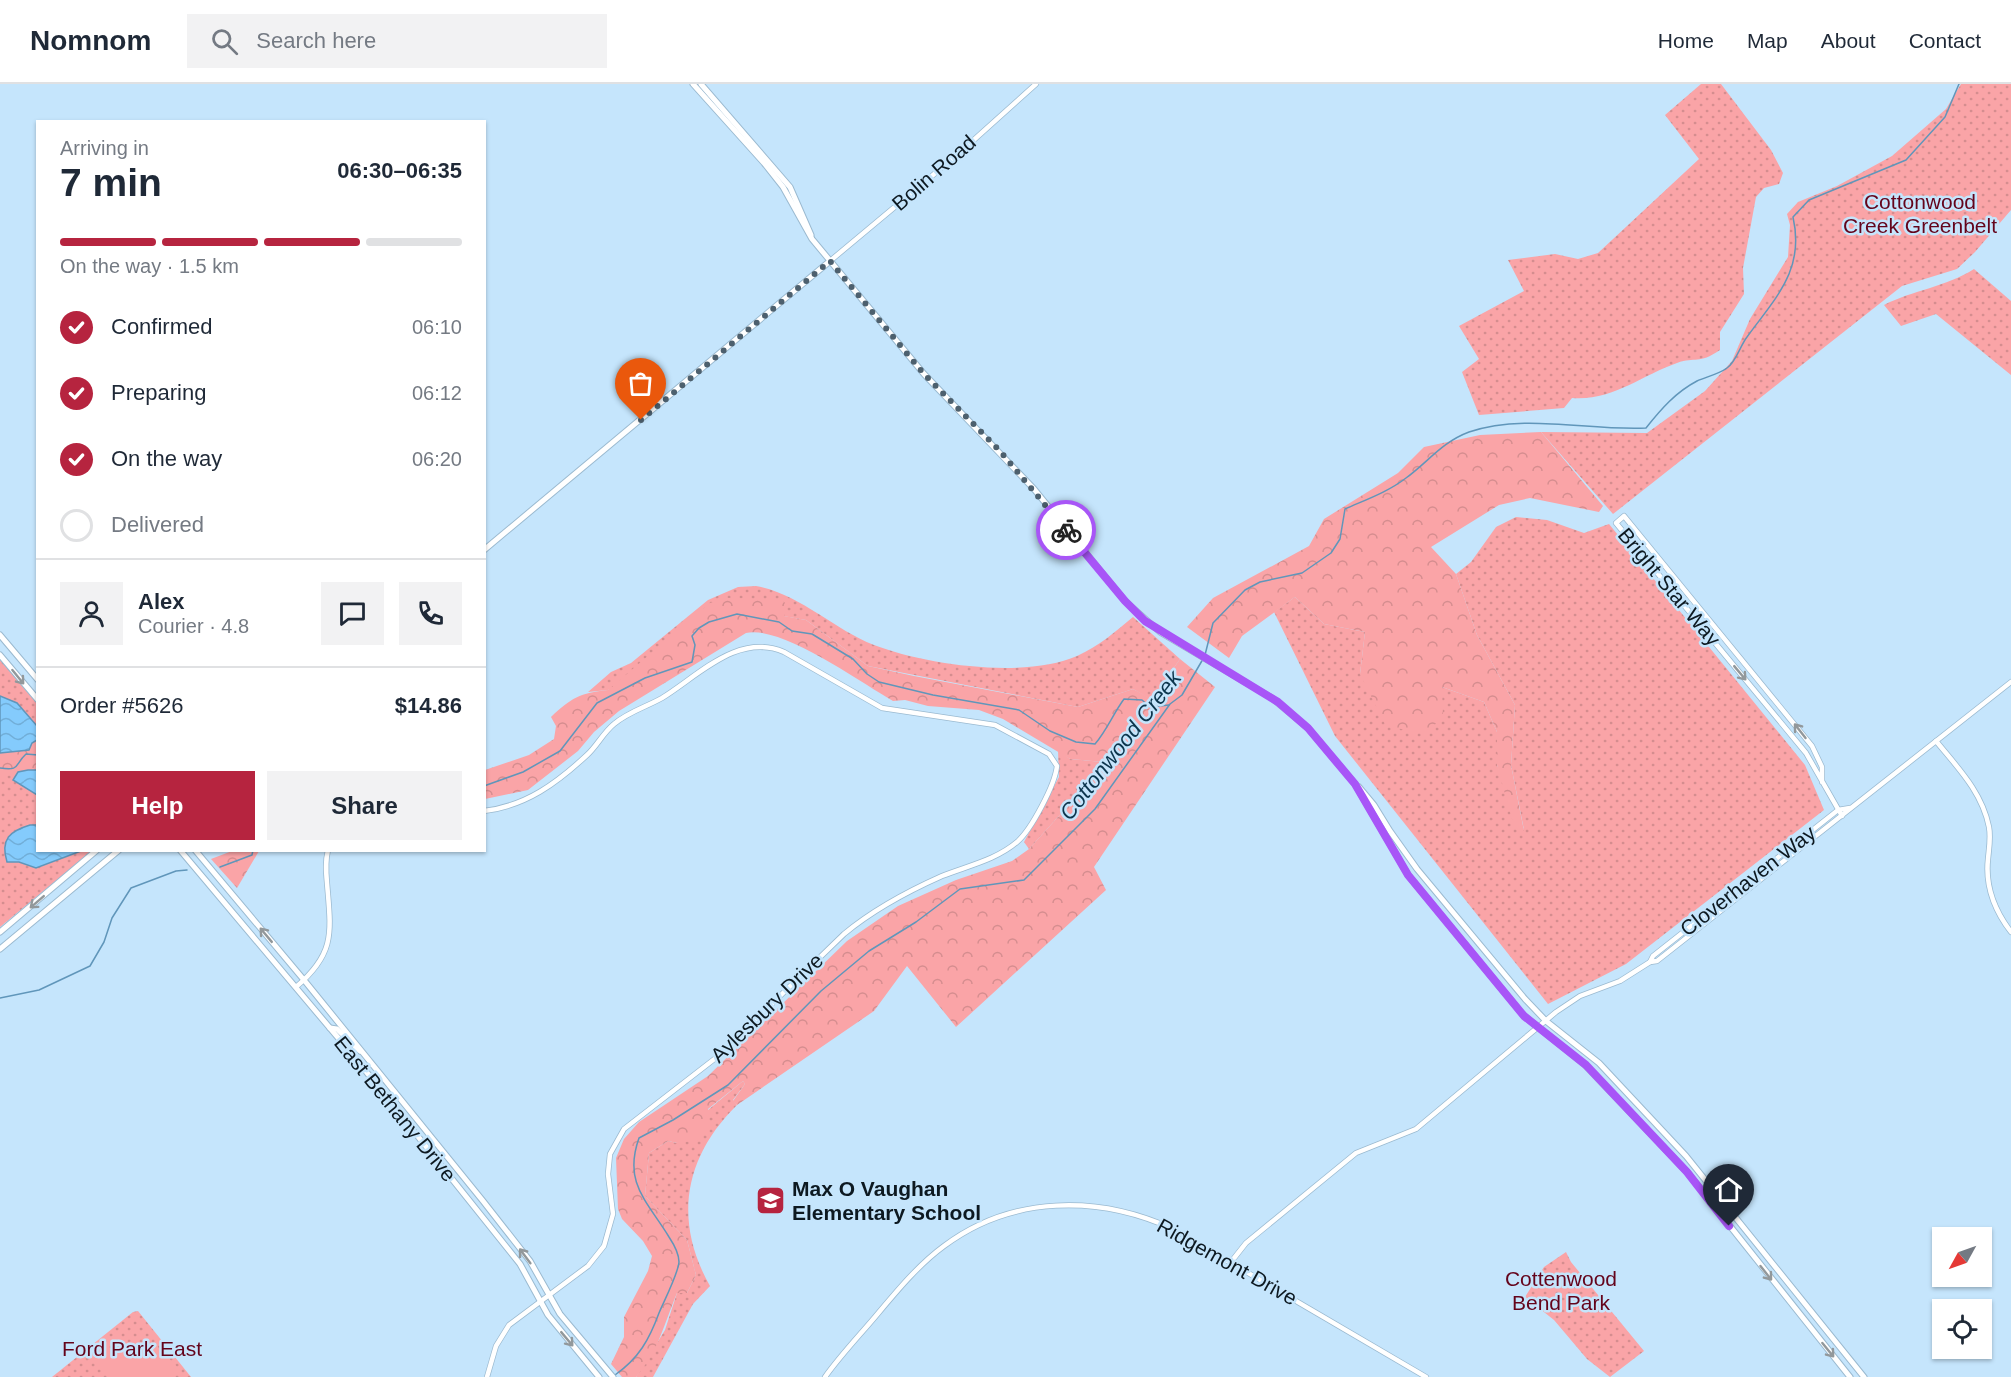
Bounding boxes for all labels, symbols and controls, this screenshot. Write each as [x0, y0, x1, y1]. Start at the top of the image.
search box [187, 14, 607, 68]
text: Nomnom [30, 25, 151, 56]
icon: search [208, 25, 241, 58]
text: Search here [256, 28, 376, 53]
text: Home [1658, 29, 1714, 52]
text: Map [1747, 29, 1788, 52]
text: About [1821, 29, 1876, 52]
text: Contact [1909, 29, 1981, 52]
street label: Bolin Road [887, 130, 980, 215]
text: Arriving in [60, 137, 149, 159]
text: 06:30–06:35 [337, 158, 462, 183]
text: 7 min [60, 161, 162, 204]
park label: Cottonwood Creek Greenbelt [1843, 190, 1997, 237]
text: On the way · 1.5 km [60, 255, 239, 277]
icon: check [60, 311, 93, 344]
text: Confirmed [111, 314, 212, 339]
text: 06:10 [412, 316, 462, 338]
pin [615, 358, 666, 420]
icon: bag [624, 367, 657, 400]
icon: check [60, 377, 93, 410]
text: Preparing [111, 380, 206, 405]
text: 06:12 [412, 382, 462, 404]
icon: check [60, 443, 93, 476]
text: On the way [111, 446, 222, 471]
text: 06:20 [412, 448, 462, 470]
courier [1036, 500, 1096, 560]
text: Delivered [111, 512, 204, 537]
icon: bike [1050, 514, 1083, 547]
street label: Bright Star Way [1614, 523, 1726, 650]
button: person [60, 582, 123, 645]
button: chat [321, 582, 384, 645]
button: phone [399, 582, 462, 645]
text: Alex [138, 589, 184, 614]
text: Courier · 4.8 [138, 615, 249, 637]
water label: Cottonwood Creek [1054, 665, 1187, 825]
one-way arrow [1734, 665, 1747, 681]
one-way arrow [12, 669, 25, 685]
text: Order #5626 [60, 693, 184, 718]
text: $14.86 [395, 693, 462, 718]
one-way arrow [1793, 723, 1806, 739]
button: Help [60, 771, 255, 840]
button: Share [267, 771, 462, 840]
street label: Cloverhaven Way [1676, 820, 1820, 940]
one-way arrow [30, 895, 45, 909]
one-way arrow [259, 928, 273, 943]
street label: Aylesbury Drive [706, 948, 827, 1067]
street label: East Bethany Drive [330, 1032, 461, 1186]
pin [1703, 1164, 1754, 1226]
icon: home [1712, 1173, 1745, 1206]
place label: Max O Vaughan Elementary School [792, 1177, 981, 1224]
school or university icon: Max O Vaughan Elementary School [755, 1185, 787, 1217]
street label: Ridgemont Drive [1153, 1214, 1301, 1310]
north arrow [1932, 1227, 1992, 1287]
map controls [1932, 1227, 1992, 1359]
one-way arrow [519, 1248, 531, 1264]
one-way arrow [1760, 1264, 1773, 1280]
park label: Cottenwood Bend Park [1505, 1267, 1617, 1314]
button: locate [1932, 1299, 1992, 1359]
one-way arrow [560, 1331, 574, 1346]
park label: Ford Park East [62, 1337, 202, 1360]
one-way arrow [1821, 1342, 1834, 1358]

